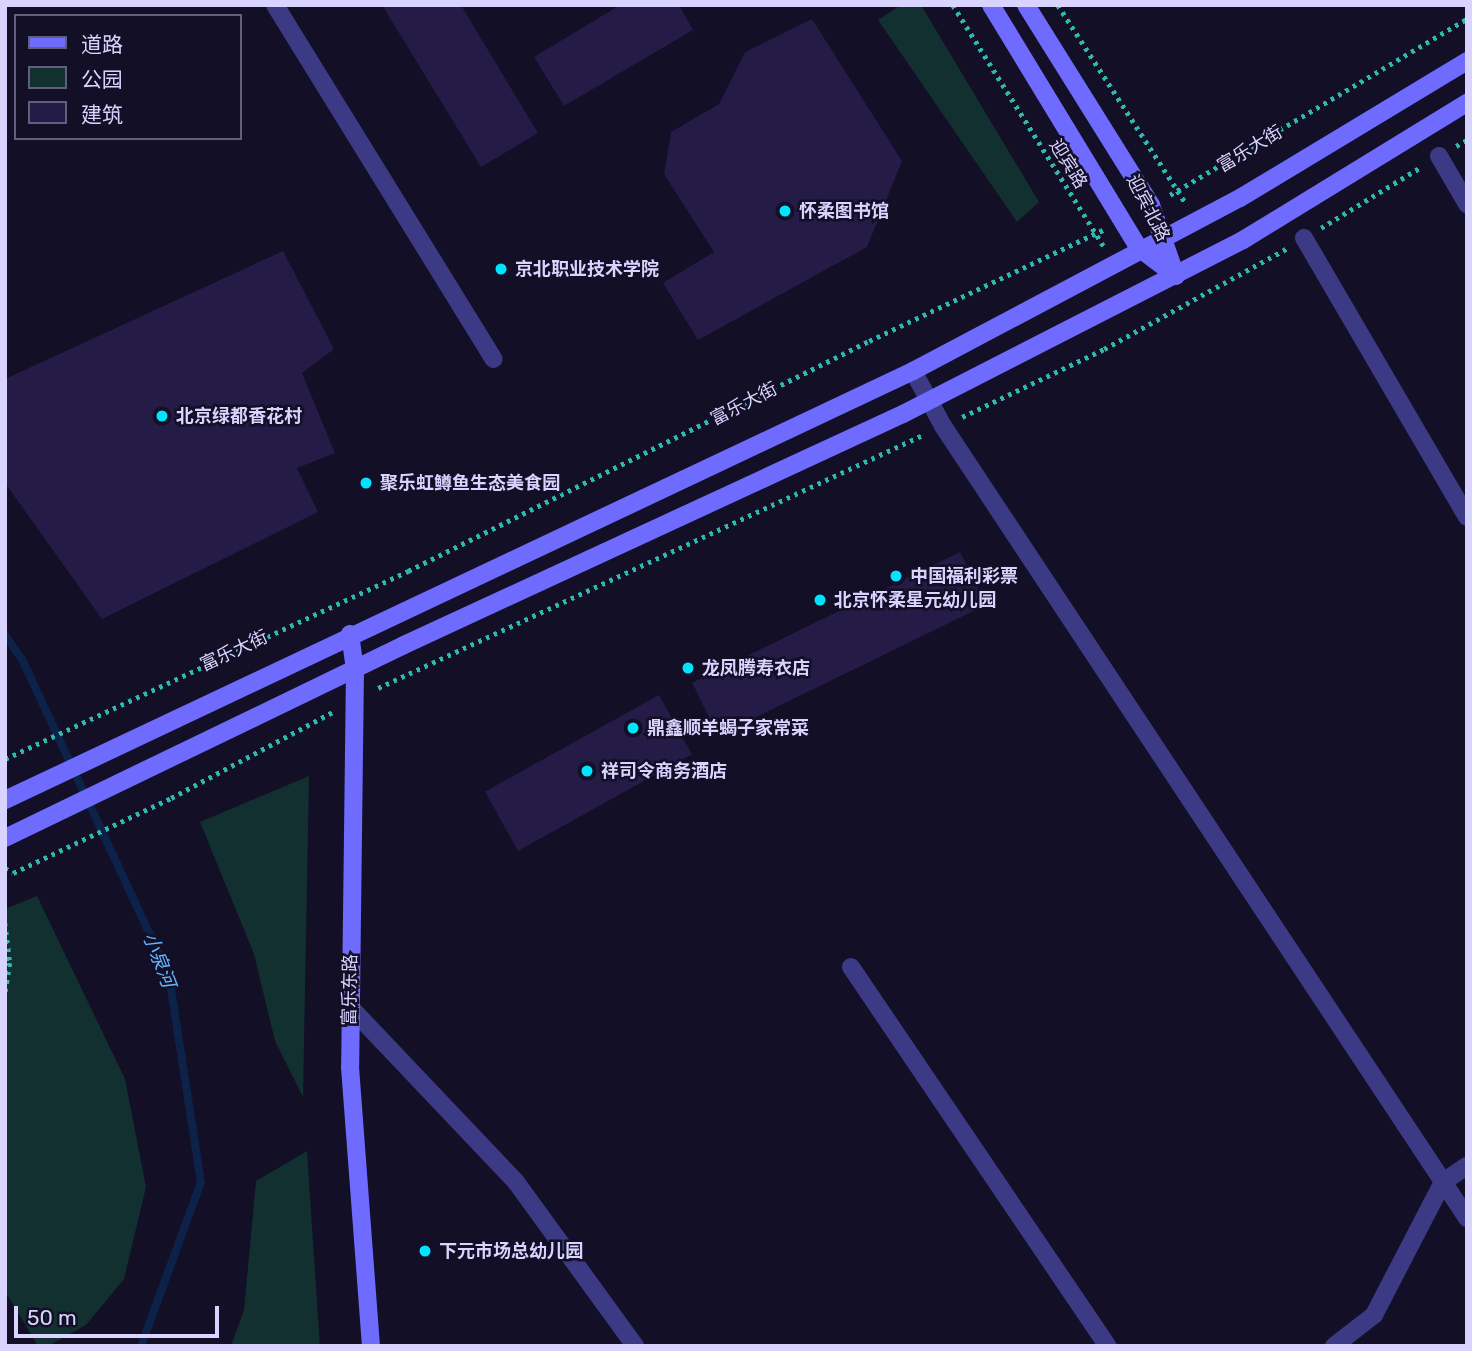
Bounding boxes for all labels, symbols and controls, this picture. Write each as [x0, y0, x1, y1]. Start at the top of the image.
legend [14, 14, 242, 140]
text: 道路 [81, 32, 123, 57]
text: 公园 [81, 67, 123, 92]
text: 建筑 [81, 102, 123, 127]
street label: 富乐大街 [1214, 121, 1286, 177]
street label: 迎宾路 [1045, 135, 1091, 193]
street label: 迎宾北路 [1122, 171, 1174, 245]
place label: 怀柔图书馆 [799, 200, 889, 222]
marker: 怀柔图书馆 [777, 203, 793, 219]
place label: 京北职业技术学院 [515, 258, 659, 280]
marker: 京北职业技术学院 [493, 261, 509, 277]
street label: 富乐大街 [707, 378, 781, 430]
place label: 北京绿都香花村 [176, 405, 302, 427]
marker: 北京绿都香花村 [154, 408, 170, 424]
place label: 聚乐虹鳟鱼生态美食园 [380, 472, 560, 494]
marker: 聚乐虹鳟鱼生态美食园 [358, 475, 374, 491]
place label: 中国福利彩票 [910, 565, 1018, 587]
marker: 中国福利彩票 [888, 568, 904, 584]
place label: 北京怀柔星元幼儿园 [834, 589, 996, 611]
marker: 北京怀柔星元幼儿园 [812, 592, 828, 608]
street label: 富乐大街 [197, 626, 271, 676]
place label: 龙凤腾寿衣店 [702, 657, 810, 679]
marker: 龙凤腾寿衣店 [680, 660, 696, 676]
place label: 鼎鑫顺羊蝎子家常菜 [647, 717, 809, 739]
marker: 鼎鑫顺羊蝎子家常菜 [625, 720, 641, 736]
place label: 祥司令商务酒店 [601, 760, 727, 782]
marker: 祥司令商务酒店 [579, 763, 595, 779]
water label: 小泉河 [138, 929, 180, 991]
street label: 富乐东路 [339, 954, 361, 1026]
place label: 下元市场总幼儿园 [439, 1240, 583, 1262]
marker: 下元市场总幼儿园 [417, 1243, 433, 1259]
scale bar [18, 1292, 222, 1336]
text: 50 m [27, 1305, 77, 1330]

